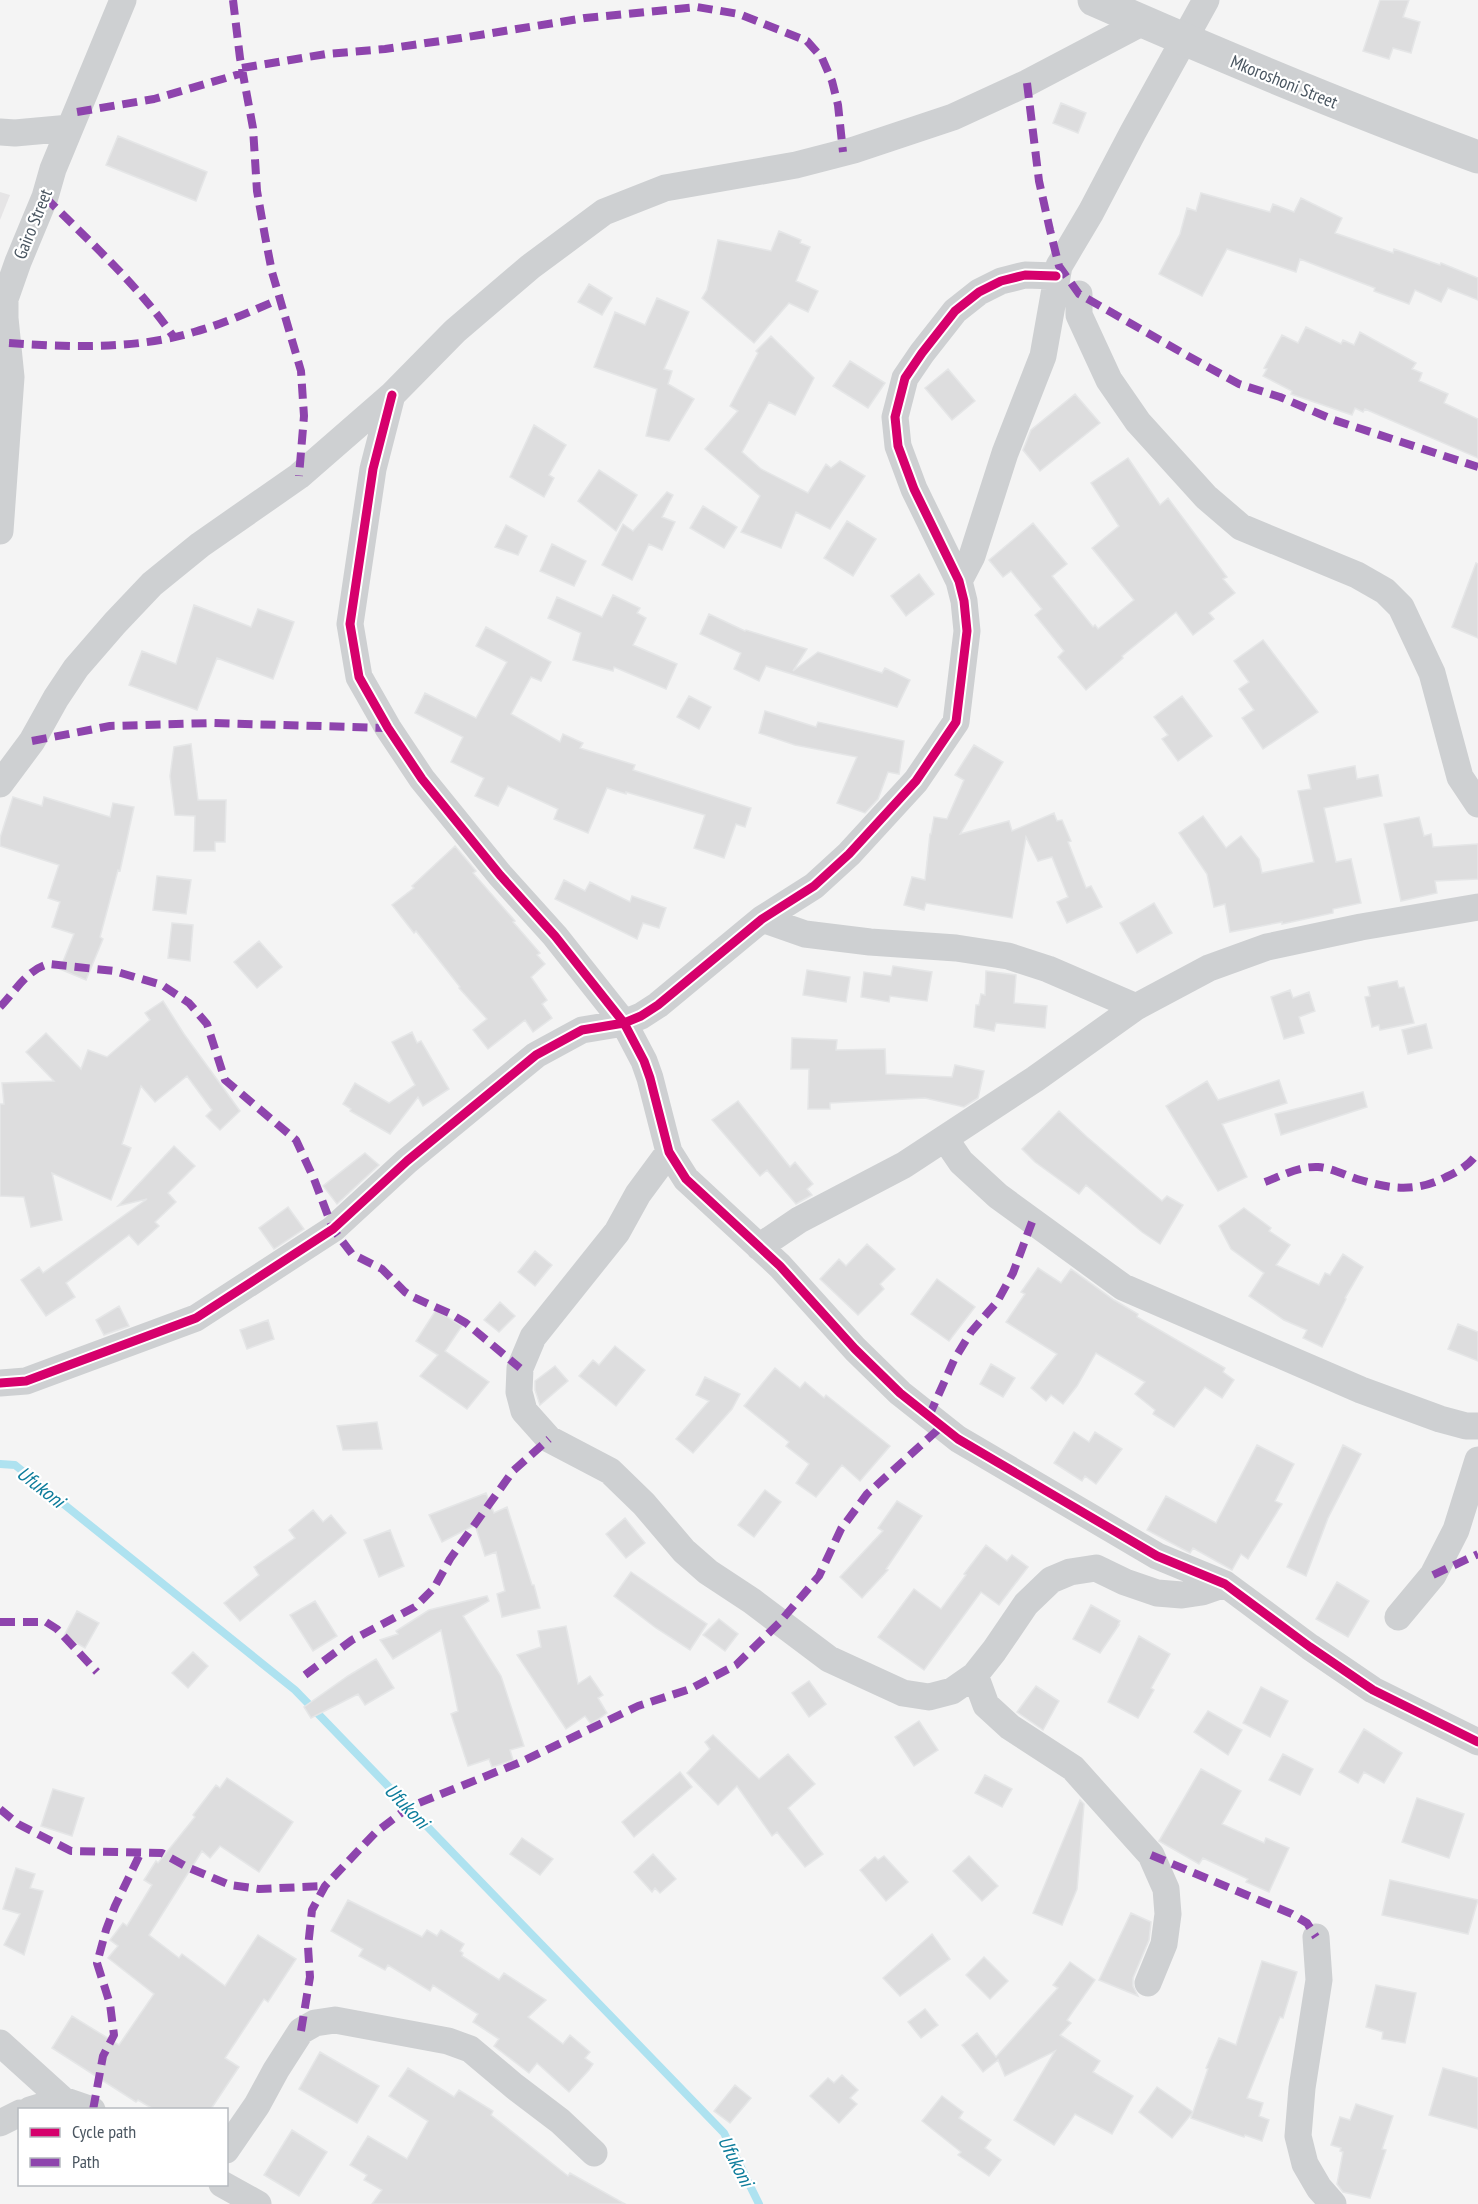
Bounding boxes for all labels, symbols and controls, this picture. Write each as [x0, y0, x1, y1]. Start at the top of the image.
street label: Mkoroshoni Street [1227, 50, 1341, 113]
street label: Gairo Street [8, 185, 57, 262]
water label: Ufukoni [12, 1460, 72, 1515]
water label: Ufukoni [379, 1778, 437, 1836]
legend [18, 2108, 228, 2186]
text: Cycle path [72, 2120, 136, 2143]
water label: Ufukoni [712, 2131, 761, 2193]
text: Path [72, 2150, 100, 2173]

